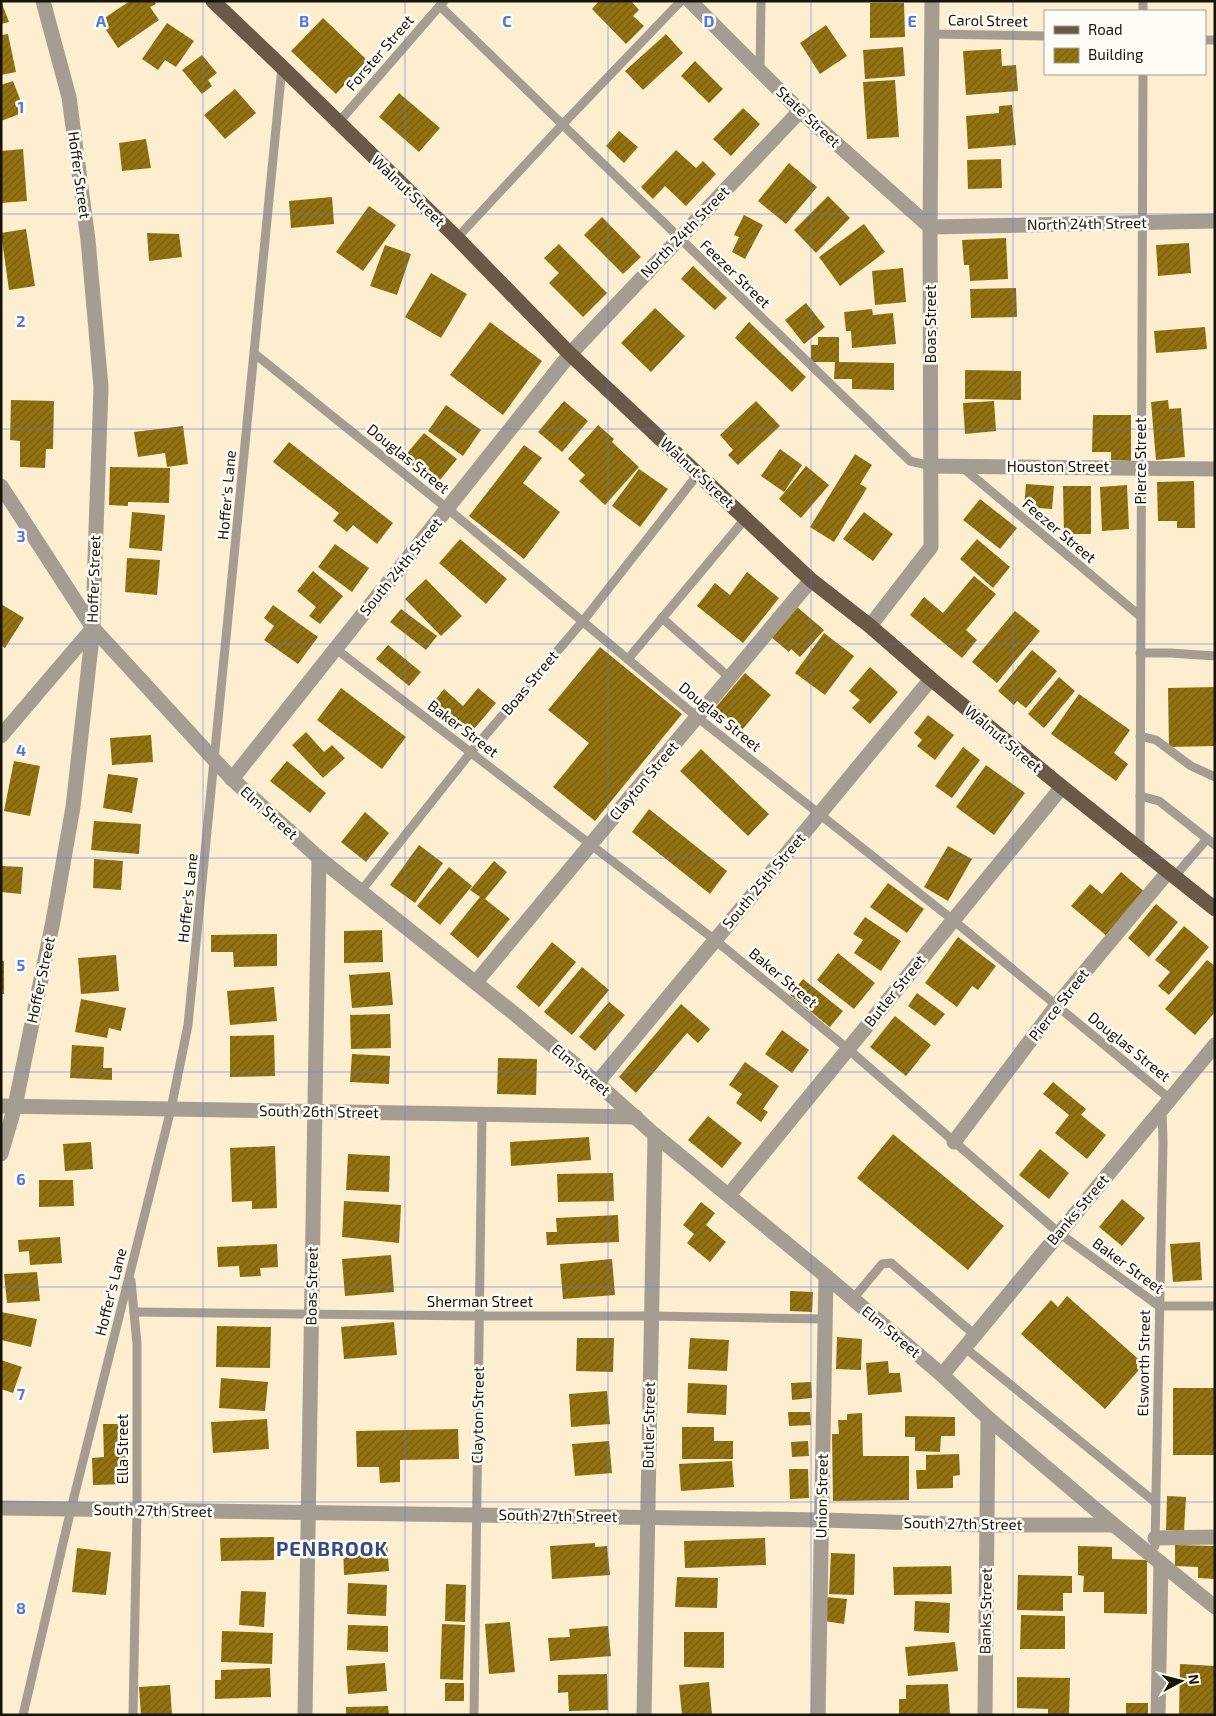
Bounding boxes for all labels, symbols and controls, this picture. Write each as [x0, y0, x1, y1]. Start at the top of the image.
street label: Carol Street [948, 10, 1029, 30]
legend [1044, 10, 1206, 75]
text: A [96, 11, 107, 30]
text: B [299, 11, 309, 30]
street label: Forster Street [341, 11, 417, 94]
text: C [502, 11, 512, 30]
text: D [704, 11, 715, 30]
text: E [907, 11, 917, 30]
text: Road [1088, 20, 1123, 38]
text: Building [1088, 45, 1144, 63]
street label: State Street [773, 82, 845, 151]
text: 1 [18, 97, 24, 116]
street label: Hoffer Street [65, 130, 95, 220]
street label: Walnut Street [368, 151, 449, 230]
street label: North 24th Street [636, 182, 733, 281]
street label: North 24th Street [1027, 213, 1147, 233]
street label: Feezer Street [697, 235, 775, 311]
street label: Boas Street [921, 284, 939, 363]
text: 2 [16, 311, 26, 330]
street label: Pierce Street [1131, 417, 1149, 504]
street label: Douglas Street [364, 420, 454, 497]
street label: Walnut Street [657, 433, 739, 511]
street label: Hoffer's Lane [213, 449, 239, 541]
street label: Houston Street [1007, 457, 1110, 475]
street label: Feezer Street [1019, 494, 1100, 566]
street label: South 24th Street [355, 514, 445, 619]
text: 3 [16, 526, 26, 545]
street label: Hoffer Street [82, 534, 104, 623]
street label: Boas Street [497, 646, 562, 718]
street label: Douglas Street [676, 678, 766, 755]
street label: Baker Street [425, 696, 503, 761]
street label: Walnut Street [962, 701, 1046, 776]
street label: Clayton Street [605, 737, 682, 823]
text: 4 [16, 740, 26, 759]
street label: Elm Street [237, 782, 302, 843]
street label: South 25th Street [718, 829, 809, 932]
street label: Hoffer's Lane [173, 852, 201, 944]
street label: Hoffer Street [22, 935, 58, 1025]
street label: Baker Street [746, 943, 822, 1011]
street label: Butler Street [860, 951, 929, 1030]
text: 5 [17, 955, 26, 974]
street label: Pierce Street [1024, 964, 1092, 1044]
street label: Douglas Street [1085, 1008, 1175, 1085]
street label: Elm Street [549, 1040, 615, 1099]
street label: South 26th Street [259, 1101, 379, 1121]
text: 6 [16, 1169, 26, 1188]
street label: Banks Street [1043, 1170, 1112, 1248]
street label: Baker Street [1089, 1233, 1168, 1297]
street label: Hoffer's Lane [90, 1246, 130, 1338]
street label: Boas Street [301, 1246, 321, 1325]
street label: Sherman Street [427, 1292, 533, 1310]
street label: Elm Street [859, 1302, 925, 1361]
street label: Elsworth Street [1133, 1309, 1153, 1417]
street label: Clayton Street [467, 1366, 487, 1464]
street label: Butler Street [638, 1381, 658, 1469]
text: 7 [17, 1384, 26, 1403]
street label: Ella Street [113, 1413, 131, 1484]
street label: Union Street [811, 1453, 831, 1538]
street label: South 27th Street [93, 1500, 213, 1520]
street label: South 27th Street [498, 1505, 618, 1525]
street label: South 27th Street [903, 1513, 1023, 1533]
district label: PENBROOK [276, 1536, 388, 1560]
street label: Banks Street [975, 1567, 995, 1654]
text: 8 [16, 1598, 26, 1617]
north arrow [1156, 1656, 1206, 1706]
text: N [1185, 1673, 1203, 1685]

